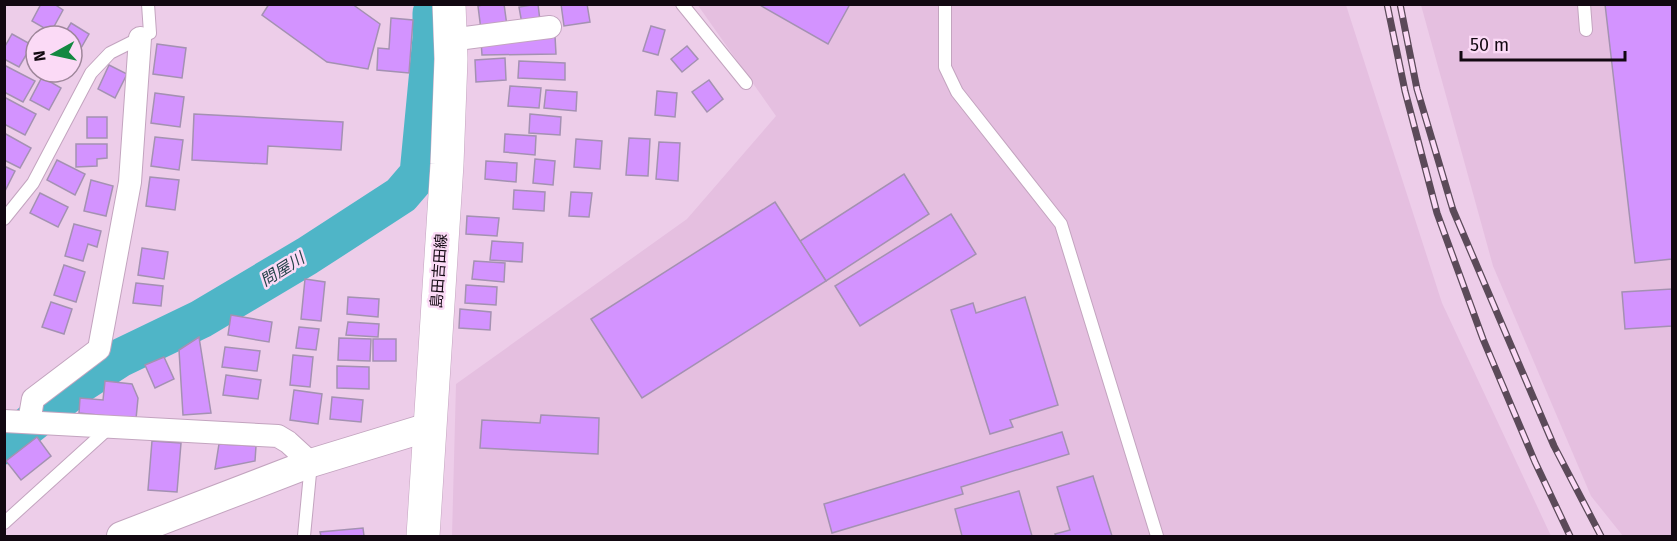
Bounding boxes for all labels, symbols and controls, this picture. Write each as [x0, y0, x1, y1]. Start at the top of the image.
north arrow [24, 24, 84, 84]
scale bar [1461, 24, 1624, 62]
text: 50 m [1470, 34, 1509, 56]
text: N [29, 49, 50, 63]
street label: 島田吉田線 [427, 233, 451, 309]
water label: 問屋川 [257, 248, 309, 290]

